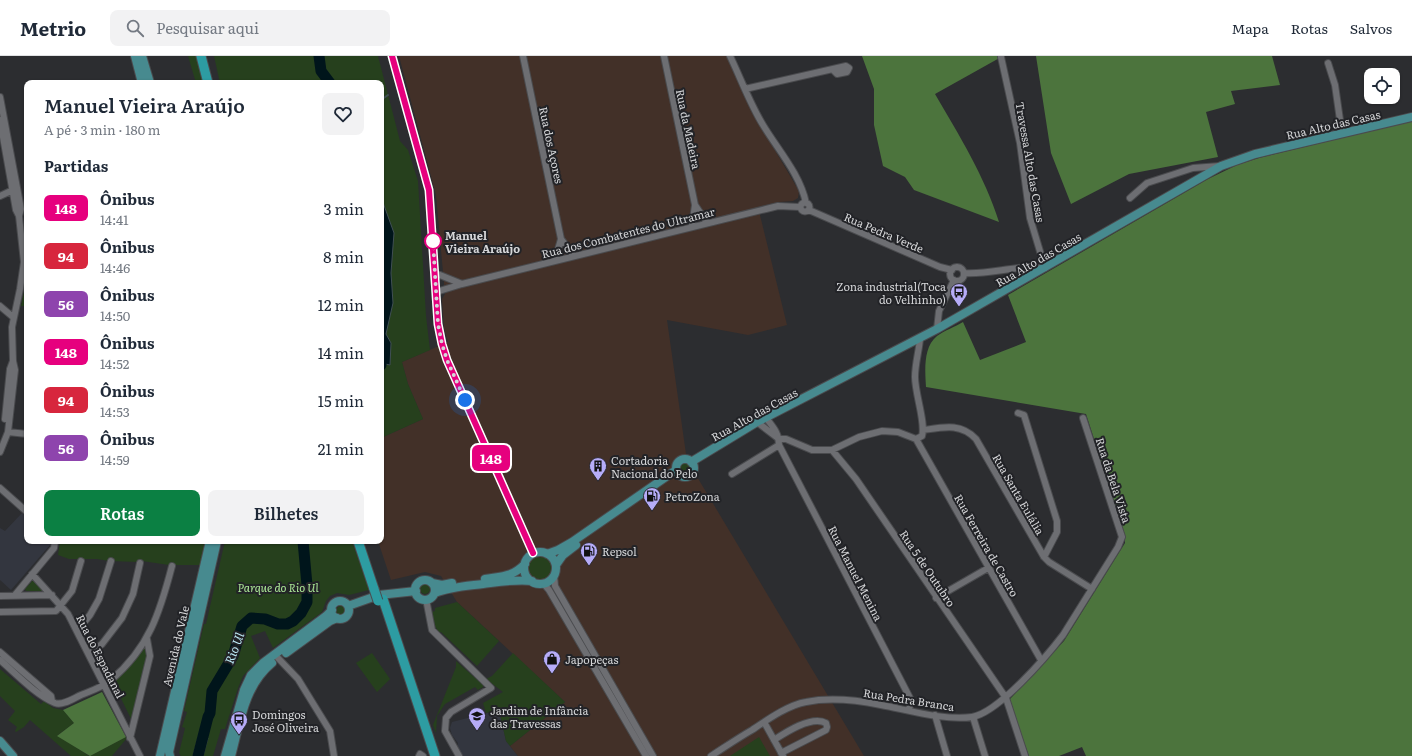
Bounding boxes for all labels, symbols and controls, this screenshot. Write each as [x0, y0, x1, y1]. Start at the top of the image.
search box [110, 10, 390, 46]
text: Metrio [20, 14, 86, 42]
text: Pesquisar aqui [156, 16, 259, 39]
icon: search [124, 17, 146, 39]
text: Mapa [1231, 18, 1269, 38]
text: Rotas [1291, 18, 1328, 38]
text: Salvos [1350, 18, 1392, 38]
map controls [1364, 68, 1400, 104]
button: locate [1364, 68, 1400, 104]
street label: Rua da Madeira [673, 88, 705, 170]
text: Manuel Vieira Araújo [44, 91, 245, 119]
button: heart [322, 93, 364, 135]
street label: Travessa Alto das Casas [1013, 101, 1049, 223]
street label: Rua dos Açores [536, 105, 568, 185]
street label: Rua Alto das Casas [1284, 105, 1382, 143]
text: A pé · 3 min · 180 m [44, 120, 160, 139]
text: Partidas [44, 154, 108, 177]
text: Ônibus [100, 187, 155, 210]
text: 3 min [323, 197, 364, 220]
text: 148 [55, 198, 77, 218]
street label: Rua dos Combatentes do Ultramar [540, 203, 717, 261]
street label: Rua Pedra Verde [842, 208, 926, 256]
text: 14:41 [100, 210, 128, 229]
place label: Manuel Vieira Araújo [445, 227, 520, 256]
street label: Rua Alto das Casas [992, 228, 1084, 290]
marker: Manuel Vieira Araújo [424, 232, 442, 250]
text: Ônibus [100, 235, 155, 258]
text: 8 min [323, 245, 364, 268]
text: 94 [58, 246, 74, 266]
text: 14:46 [100, 258, 130, 277]
place label: Zona industrial(Toca do Velhinho) [836, 278, 946, 307]
bus stop icon: Zona industrial(Toca do Velhinho) [949, 282, 969, 307]
text: Ônibus [100, 283, 155, 306]
text: 12 min [318, 293, 364, 316]
text: 56 [58, 294, 74, 314]
text: 14:50 [100, 306, 130, 325]
text: Ônibus [100, 331, 155, 354]
text: 14 min [318, 341, 364, 364]
text: 148 [55, 342, 77, 362]
text: 14:52 [100, 354, 129, 373]
text: Ônibus [100, 379, 155, 402]
street label: Rua Alto das Casas [708, 384, 800, 444]
text: 15 min [318, 389, 364, 412]
text: 94 [58, 390, 74, 410]
your location [455, 390, 475, 410]
text: 14:53 [100, 402, 130, 421]
text: Ônibus [100, 427, 155, 450]
street label: Rua da Bela Vista [1093, 435, 1135, 525]
text: 21 min [318, 437, 364, 460]
text: 56 [58, 438, 74, 458]
line badge: 148 [468, 445, 514, 471]
text: 148 [480, 448, 502, 468]
text: 14:59 [100, 450, 130, 469]
street label: Rua Santa Eulália [989, 451, 1049, 537]
place label: Cortadoria Nacional do Pelo [611, 452, 698, 481]
building icon: Cortadoria Nacional do Pelo [588, 456, 608, 481]
fuel station icon: PetroZona [642, 486, 662, 511]
place label: PetroZona [665, 488, 720, 504]
button: Rotas [44, 490, 200, 536]
button: Bilhetes [208, 490, 364, 536]
street label: Rua Ferreira de Castro [951, 491, 1023, 599]
street label: Rua Manuel Menina [825, 522, 887, 624]
street label: Rua 5 de Outubro [896, 527, 960, 609]
fuel station icon: Repsol [579, 541, 599, 566]
place label: Repsol [602, 543, 637, 559]
park label: Parque do Rio Ul [237, 579, 319, 595]
street label: Avenida do Vale [158, 604, 192, 688]
street label: Rua do Espadanal [73, 611, 129, 701]
water label: Rio Ul [220, 629, 248, 666]
shop icon: Japopeças [542, 649, 562, 674]
place label: Japopeças [565, 651, 618, 667]
street label: Rua Pedra Branca [862, 684, 956, 714]
place label: Jardim de Infância das Travessas [490, 702, 589, 731]
place label: Domingos José Oliveira [252, 706, 319, 735]
school or university icon: Jardim de Infância das Travessas [467, 706, 487, 731]
bus stop icon: Domingos José Oliveira [229, 710, 249, 735]

